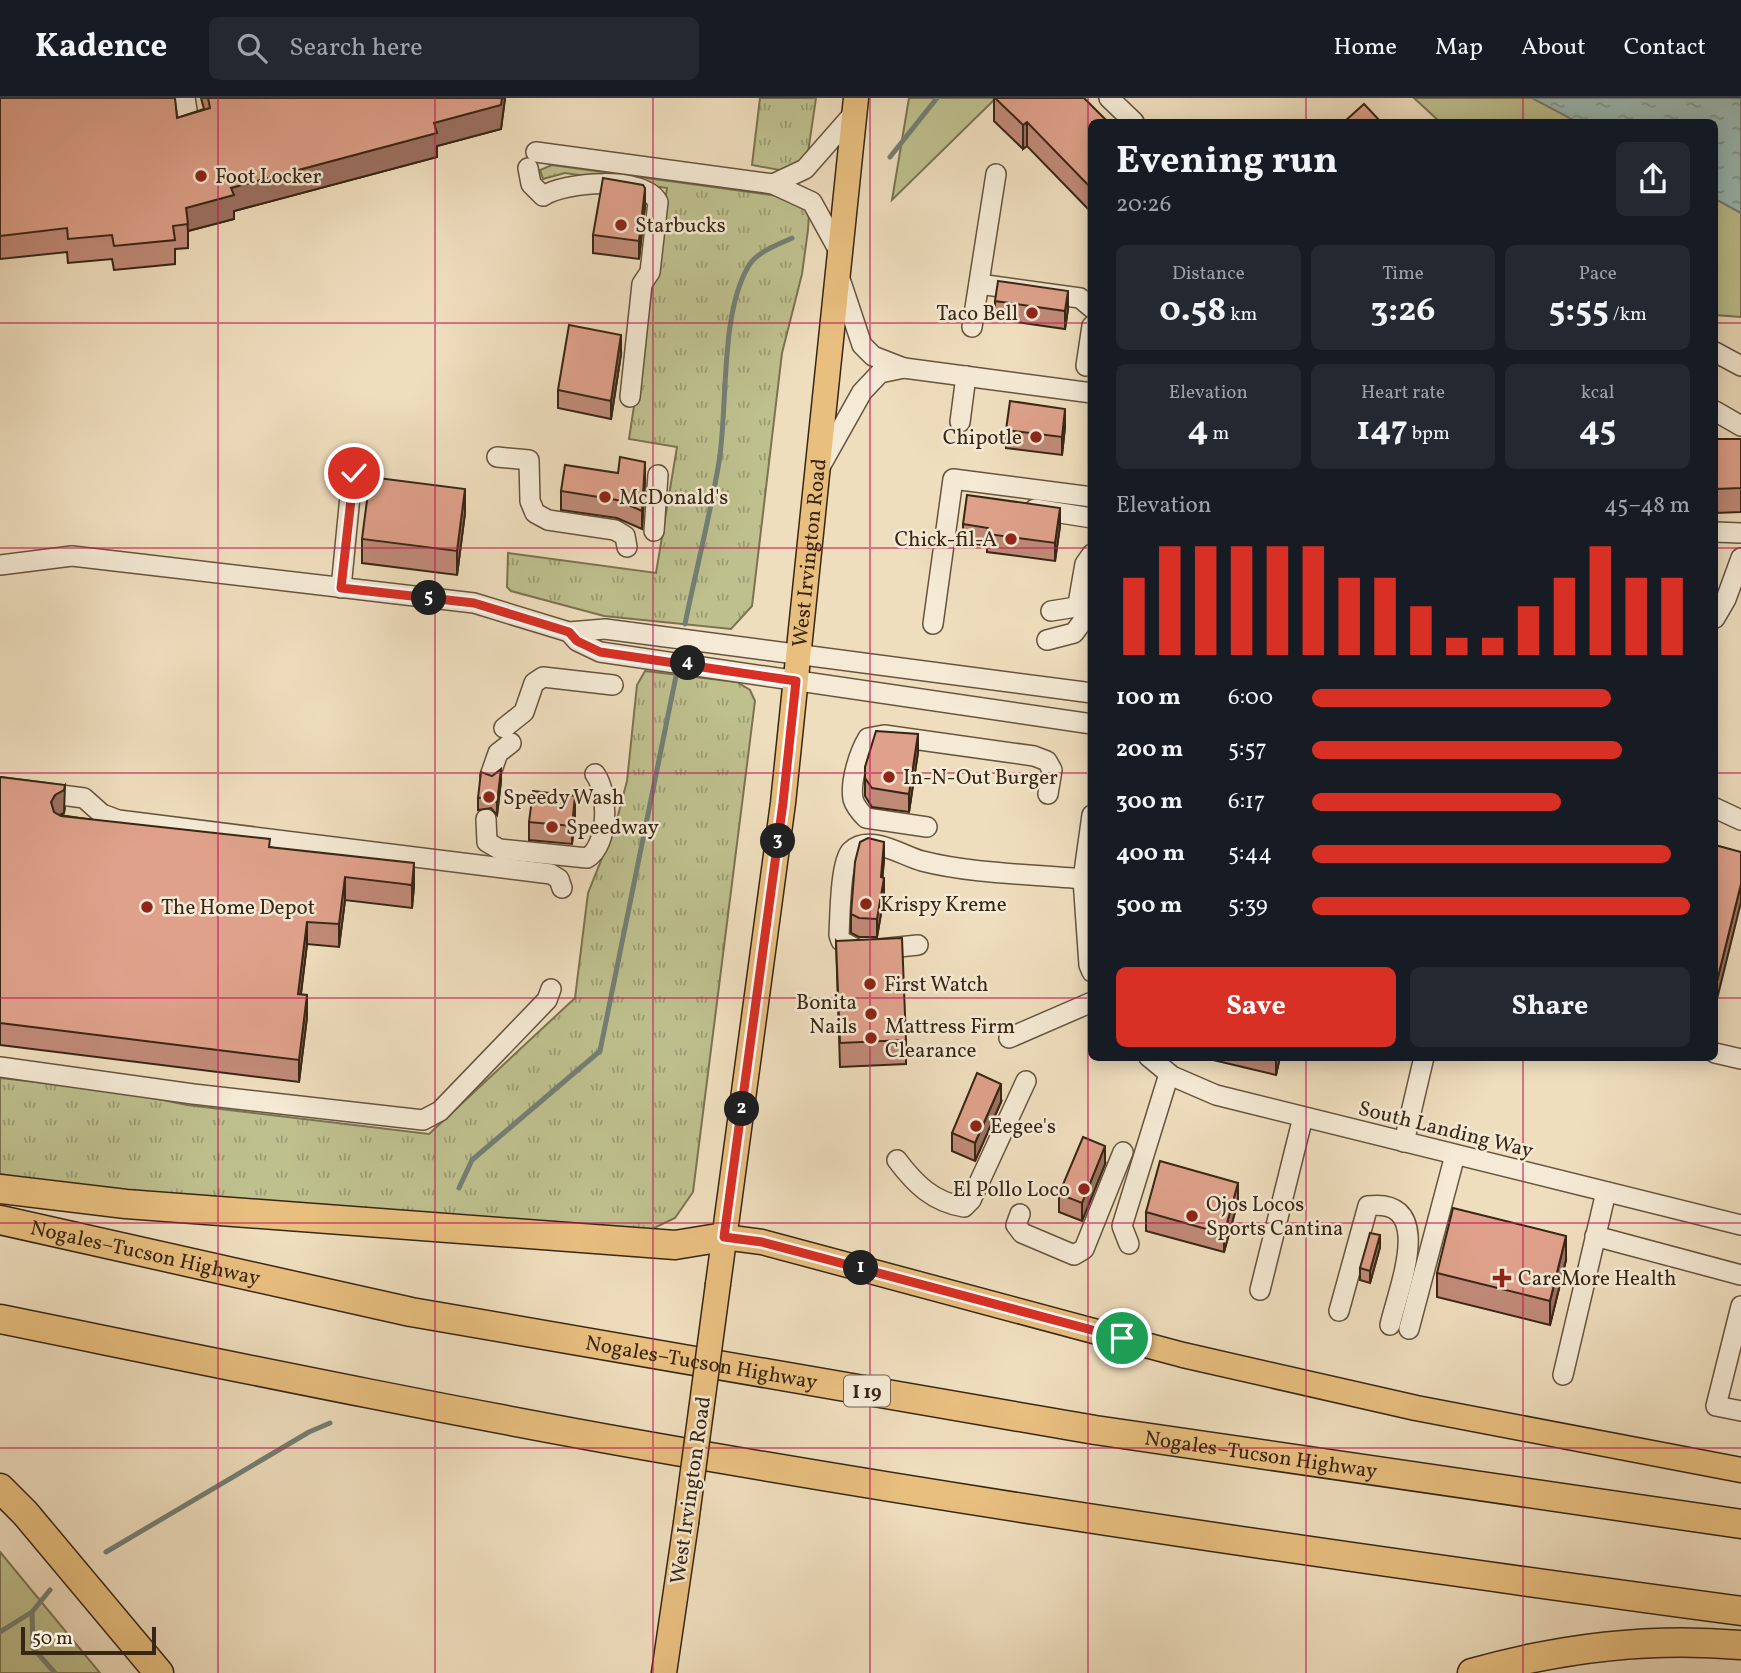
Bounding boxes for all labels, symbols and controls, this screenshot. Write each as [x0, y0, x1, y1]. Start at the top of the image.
search box [209, 17, 699, 80]
text: Kadence [35, 25, 167, 71]
icon: search [233, 29, 271, 67]
text: Search here [289, 30, 423, 66]
text: Home [1333, 31, 1397, 65]
text: Map [1435, 31, 1483, 65]
text: About [1521, 31, 1586, 65]
text: Contact [1624, 31, 1706, 65]
text: Evening run [1116, 136, 1338, 189]
button: share [1616, 142, 1690, 216]
place label: Foot Locker [215, 163, 322, 192]
marker: Foot Locker [193, 168, 209, 184]
text: 20:26 [1116, 189, 1171, 221]
place label: Starbucks [635, 212, 726, 241]
marker: Starbucks [613, 217, 629, 233]
text: Distance [1172, 261, 1245, 287]
text: Time [1382, 261, 1424, 287]
text: Pace [1579, 261, 1617, 287]
text: 0.58 [1159, 287, 1226, 335]
text: 3:26 [1370, 287, 1436, 335]
text: 5:55 [1548, 287, 1609, 335]
place label: Taco Bell [936, 300, 1018, 329]
text: km [1226, 302, 1257, 328]
text: /km [1609, 302, 1647, 328]
marker: Taco Bell [1024, 305, 1040, 321]
text: Elevation [1169, 380, 1248, 406]
text: Heart rate [1361, 380, 1445, 406]
text: kcal [1581, 380, 1615, 406]
text: 4 [1187, 406, 1209, 454]
text: 147 [1356, 406, 1408, 454]
text: 45 [1579, 406, 1616, 454]
text: m [1209, 421, 1229, 447]
text: bpm [1408, 421, 1450, 447]
place label: Chipotle [943, 424, 1022, 453]
marker: Chipotle [1028, 429, 1044, 445]
pin [324, 443, 384, 503]
icon: check [335, 454, 373, 492]
street label: West Irvington Road [786, 457, 835, 649]
place label: McDonald's [619, 484, 728, 513]
marker: McDonald's [597, 489, 613, 505]
text: Elevation [1116, 490, 1212, 522]
text: 45–48 m [1604, 490, 1690, 522]
place label: Chick-fil-A [894, 526, 997, 555]
marker: Chick-fil-A [1003, 531, 1019, 547]
pin: 5 [412, 580, 446, 616]
text: 5 [424, 584, 433, 610]
pin: 4 [670, 646, 706, 680]
text: 4 [682, 649, 693, 675]
text: 100 m [1116, 682, 1181, 714]
text: 6:00 [1228, 682, 1273, 714]
text: 200 m [1116, 734, 1183, 766]
text: 5:57 [1228, 734, 1267, 766]
place label: In-N-Out Burger [903, 764, 1058, 793]
marker: In-N-Out Burger [881, 769, 897, 785]
place label: Speedy Wash [503, 784, 624, 813]
text: 300 m [1116, 786, 1183, 818]
text: 6:17 [1228, 786, 1265, 818]
marker: Speedy Wash [481, 789, 497, 805]
place label: Speedway [566, 814, 659, 843]
marker: Speedway [544, 819, 560, 835]
pin: 3 [760, 824, 796, 858]
text: 3 [773, 827, 782, 853]
text: 400 m [1116, 838, 1185, 870]
text: 5:44 [1228, 838, 1272, 870]
text: 500 m [1116, 890, 1182, 922]
text: 5:39 [1228, 890, 1268, 922]
place label: Krispy Kreme [880, 891, 1007, 920]
place label: The Home Depot [161, 894, 315, 923]
marker: Krispy Kreme [858, 896, 874, 912]
marker: The Home Depot [139, 899, 155, 915]
button: Save [1116, 967, 1396, 1047]
button: Share [1410, 967, 1690, 1047]
place label: First Watch [884, 971, 988, 1000]
marker: First Watch [862, 976, 878, 992]
place label: Bonita Nails [796, 989, 857, 1042]
marker: Bonita Nails [863, 1006, 879, 1022]
place label: Mattress Firm Clearance [885, 1013, 1015, 1066]
marker: Mattress Firm Clearance [863, 1030, 879, 1046]
pin: 2 [724, 1091, 760, 1126]
text: 2 [737, 1095, 746, 1121]
street label: South Landing Way [1355, 1095, 1537, 1166]
place label: Eegee's [990, 1113, 1056, 1142]
marker: Eegee's [968, 1118, 984, 1134]
place label: El Pollo Loco [953, 1176, 1070, 1205]
marker: El Pollo Loco [1076, 1181, 1092, 1197]
place label: Ojos Locos Sports Cantina [1206, 1191, 1344, 1244]
marker: Ojos Locos Sports Cantina [1184, 1208, 1200, 1224]
street label: Nogales–Tucson Highway [27, 1214, 263, 1294]
pin: 1 [844, 1250, 878, 1286]
text: 1 [857, 1254, 864, 1280]
place label: CareMore Health [1518, 1265, 1677, 1294]
marker: CareMore Health [1492, 1268, 1512, 1288]
pin [1092, 1308, 1152, 1368]
icon: arrive [1103, 1319, 1141, 1357]
street label: Nogales–Tucson Highway [583, 1329, 820, 1398]
road number: I 19 [844, 1376, 890, 1406]
street label: West Irvington Road [664, 1394, 719, 1586]
street label: Nogales–Tucson Highway [1142, 1424, 1380, 1487]
scale bar [21, 1624, 156, 1656]
text: 50 m [32, 1626, 73, 1652]

